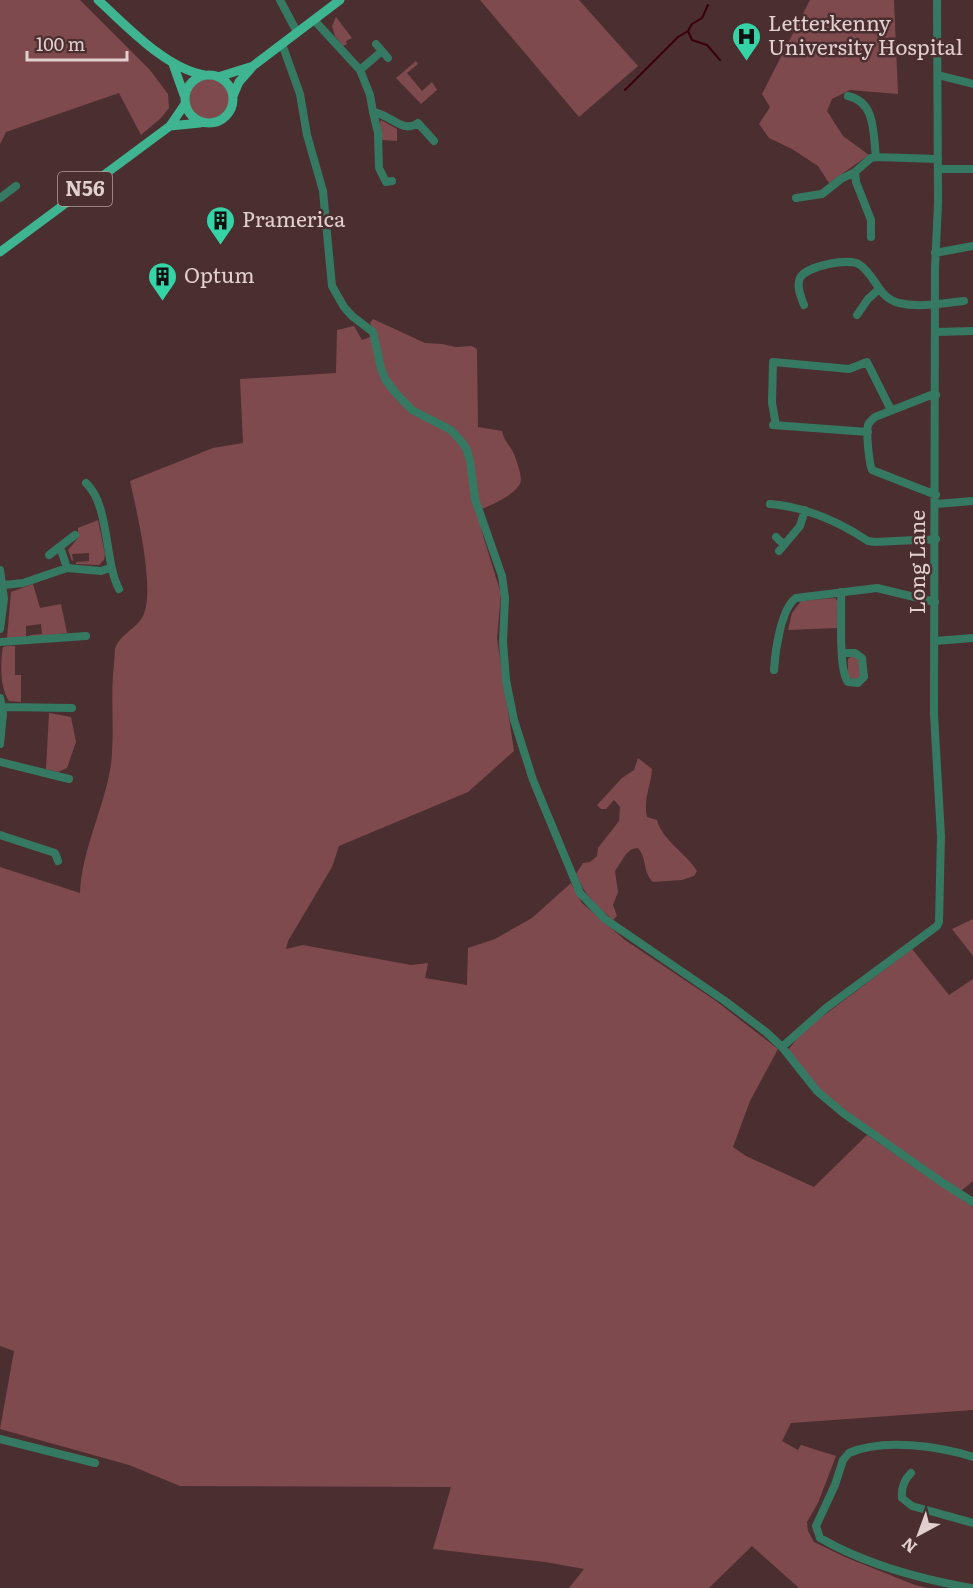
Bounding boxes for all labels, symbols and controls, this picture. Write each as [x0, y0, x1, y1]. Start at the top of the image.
place label: Letterkenny University Hospital [768, 6, 963, 61]
hospital icon: Letterkenny University Hospital [731, 20, 763, 62]
scale bar [27, 24, 128, 62]
text: 100 m [36, 30, 85, 57]
road number: N56 [58, 172, 112, 206]
place label: Pramerica [242, 202, 346, 233]
building icon: Pramerica [205, 204, 237, 246]
place label: Optum [184, 258, 255, 289]
building icon: Optum [147, 260, 179, 302]
street label: Long Lane [900, 510, 931, 614]
north arrow [889, 1504, 949, 1564]
text: N [896, 1533, 921, 1560]

